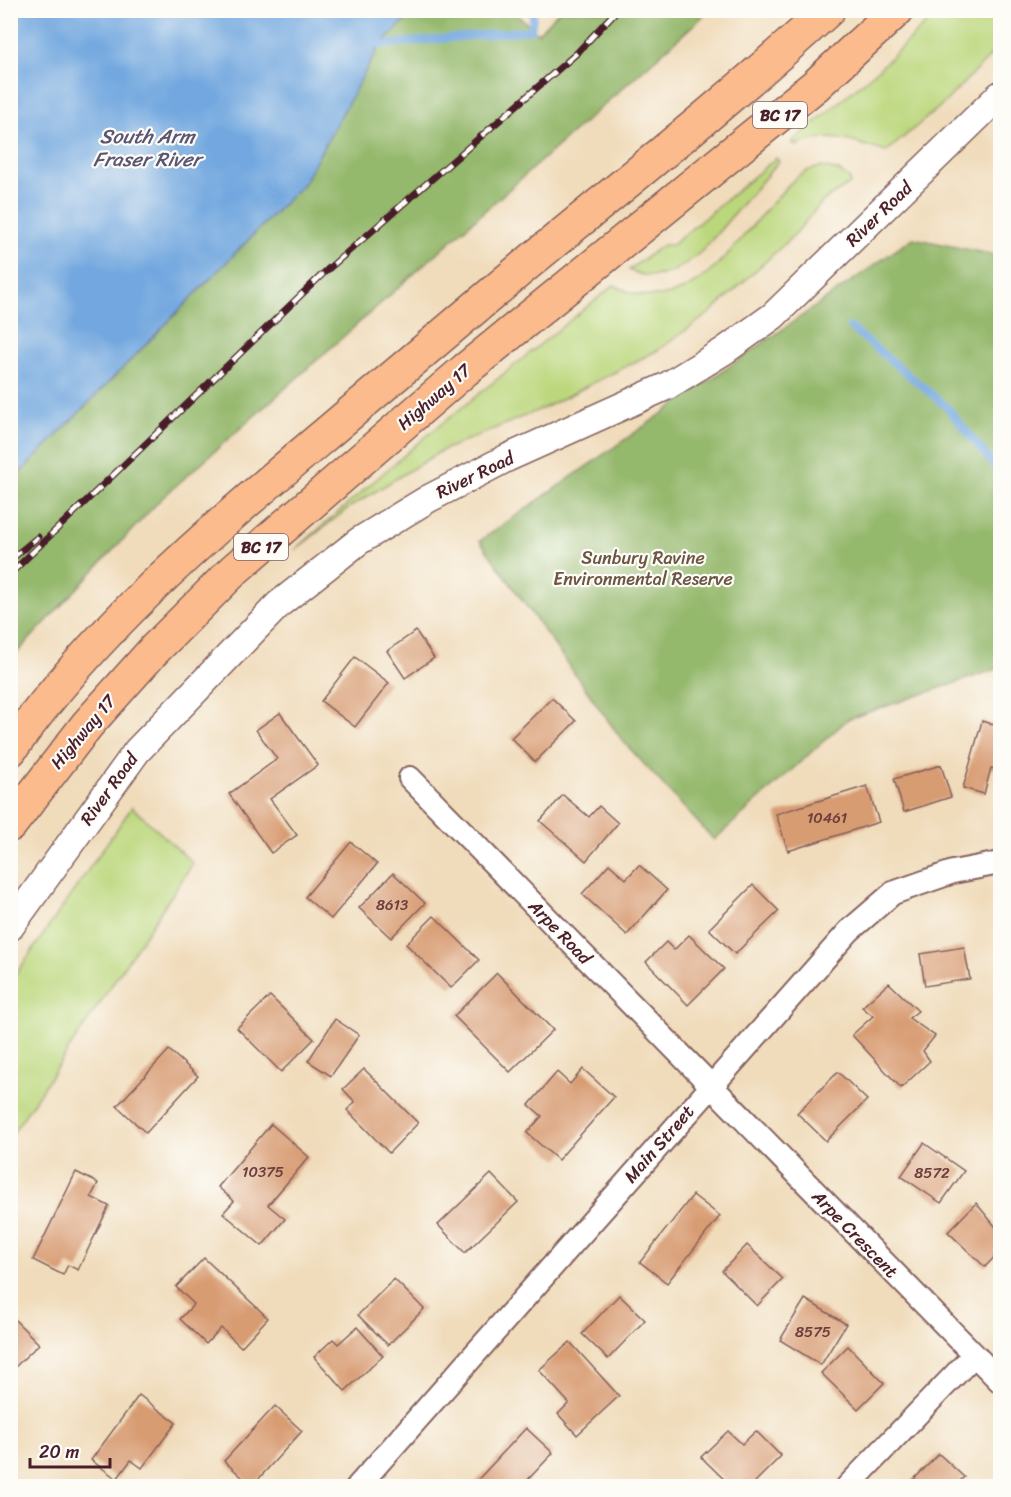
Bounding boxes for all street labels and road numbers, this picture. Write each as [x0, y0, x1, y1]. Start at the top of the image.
road number: BC 17 [753, 102, 807, 128]
street label: River Road [838, 172, 921, 255]
street label: Highway 17 [390, 354, 480, 439]
street label: River Road [430, 442, 521, 508]
road number: BC 17 [234, 534, 288, 560]
street label: Highway 17 [42, 686, 125, 777]
street label: River Road [71, 744, 148, 832]
street label: Arpe Road [520, 891, 601, 973]
street label: Main Street [616, 1097, 702, 1191]
street label: Arpe Crescent [803, 1181, 906, 1286]

